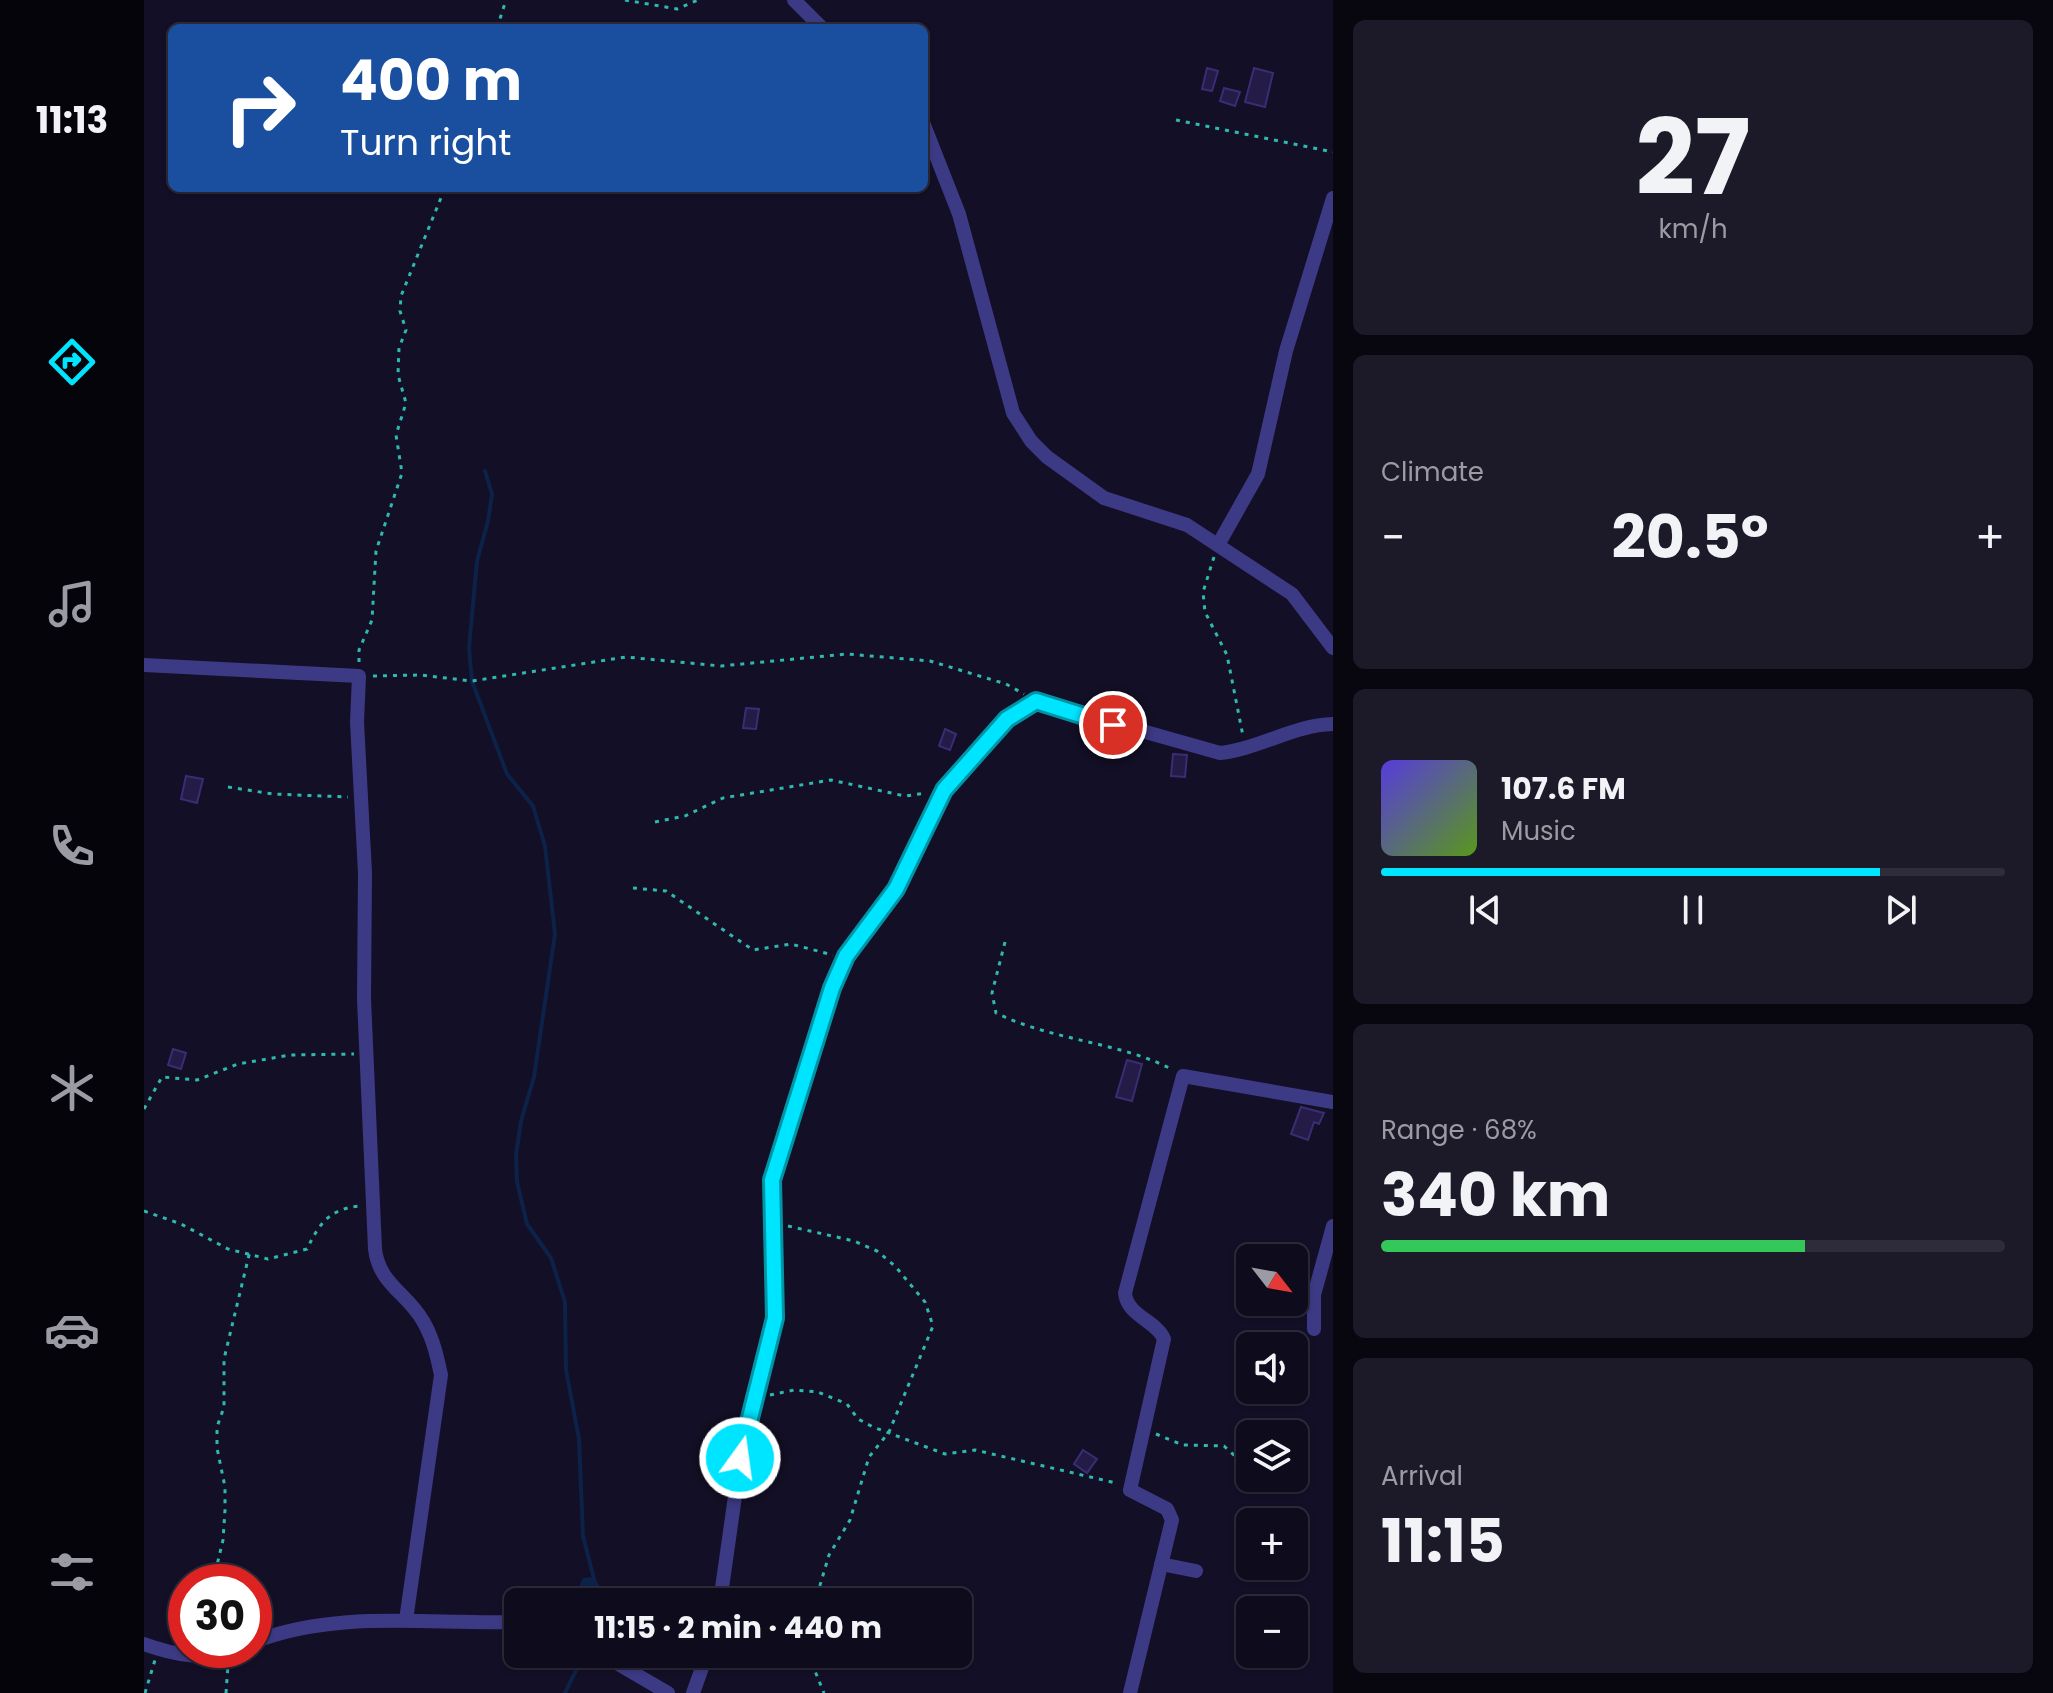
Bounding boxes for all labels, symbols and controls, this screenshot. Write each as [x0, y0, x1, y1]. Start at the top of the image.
text: 400 m [340, 41, 522, 120]
icon: right [208, 56, 312, 160]
text: 27 [1635, 85, 1751, 230]
text: 11:13 [36, 95, 108, 146]
text: Turn right [340, 117, 511, 168]
text: km/h [1658, 211, 1728, 247]
icon: directions [44, 334, 100, 390]
text: Climate [1381, 454, 1484, 490]
text: 20.5° [1612, 495, 1769, 579]
text: − [1381, 507, 1405, 568]
text: + [1975, 507, 2005, 568]
icon: music [44, 576, 100, 632]
pin [1079, 691, 1147, 759]
icon: arrive [1091, 703, 1135, 747]
text: 107.6 FM [1501, 767, 1626, 810]
text: Music [1501, 813, 1576, 849]
icon: phone [44, 818, 100, 874]
icon: previous [1463, 888, 1507, 932]
icon: pause [1671, 888, 1715, 932]
icon: next [1879, 888, 1923, 932]
icon: climate [44, 1060, 100, 1116]
text: Range · 68% [1381, 1112, 1537, 1148]
text: 340 km [1381, 1153, 1610, 1237]
north arrow [1236, 1244, 1308, 1316]
map controls [1236, 1244, 1308, 1668]
icon: car [44, 1302, 100, 1358]
button: sound [1236, 1332, 1308, 1404]
position arrow [698, 1416, 782, 1500]
button: layers [1236, 1420, 1308, 1492]
text: Arrival [1381, 1458, 1463, 1494]
text: 11:15 [1381, 1499, 1505, 1583]
button: + [1236, 1508, 1308, 1580]
icon: filters [44, 1544, 100, 1600]
speed limit sign: 30 [168, 1564, 272, 1668]
button: − [1236, 1596, 1308, 1668]
text: 11:15 · 2 min · 440 m [594, 1606, 882, 1649]

